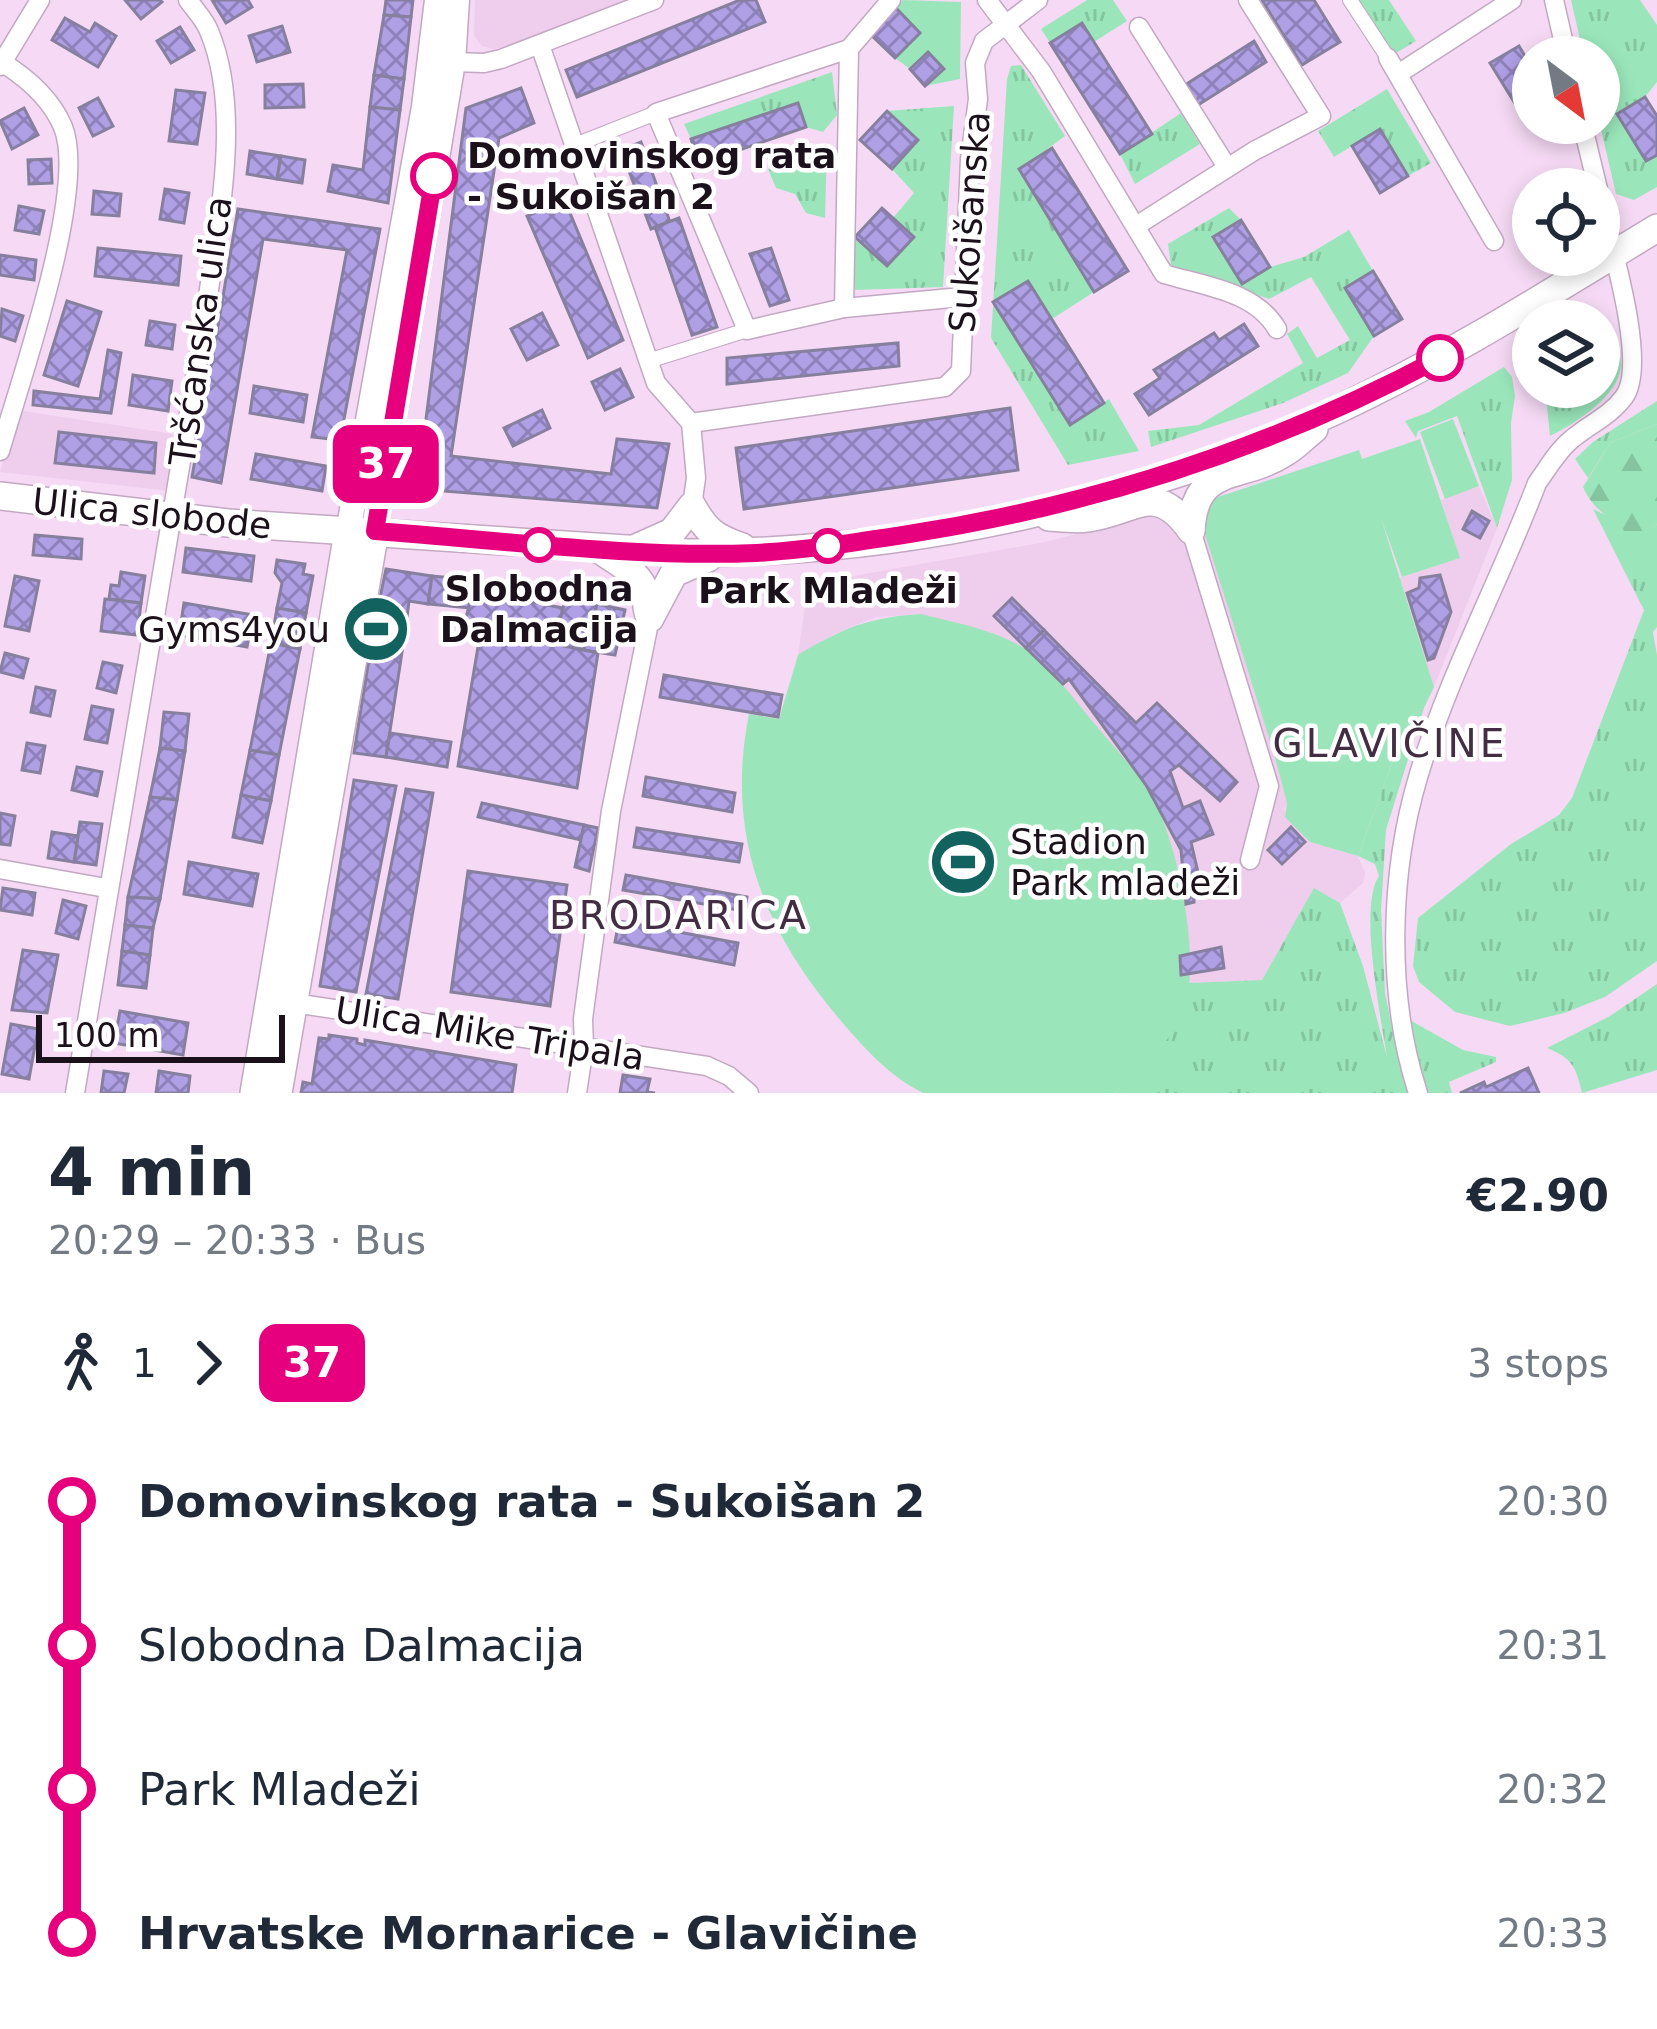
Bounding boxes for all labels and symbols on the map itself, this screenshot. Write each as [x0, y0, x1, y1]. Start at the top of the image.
north arrow [1512, 36, 1620, 144]
street label: Sukoišanska [941, 110, 998, 334]
place label: Domovinskog rata - Sukoišan 2 [467, 135, 836, 217]
marker: Domovinskog rata - Sukoišan 2 [412, 154, 456, 198]
street label: Tršćanska ulica [161, 194, 240, 470]
unlabelled marker [1418, 336, 1462, 380]
line badge: 37 [332, 425, 440, 503]
street label: Ulica slobode [30, 481, 274, 546]
marker: Slobodna Dalmacija [523, 529, 555, 561]
marker: Park Mladeži [812, 530, 844, 562]
place label: Slobodna Dalmacija [440, 568, 638, 650]
place label: Park Mladeži [698, 570, 958, 611]
sports icon: Gyms4you [341, 594, 411, 664]
place label: Gyms4you [138, 609, 330, 650]
district label: GLAVIČINE [1273, 720, 1507, 766]
place label: Stadion Park mladeži [1010, 821, 1240, 903]
sports icon: Stadion Park mladeži [928, 827, 998, 897]
district label: BRODARICA [549, 893, 809, 938]
street label: Ulica Mike Tripala [332, 989, 647, 1078]
scale bar [36, 1009, 285, 1062]

